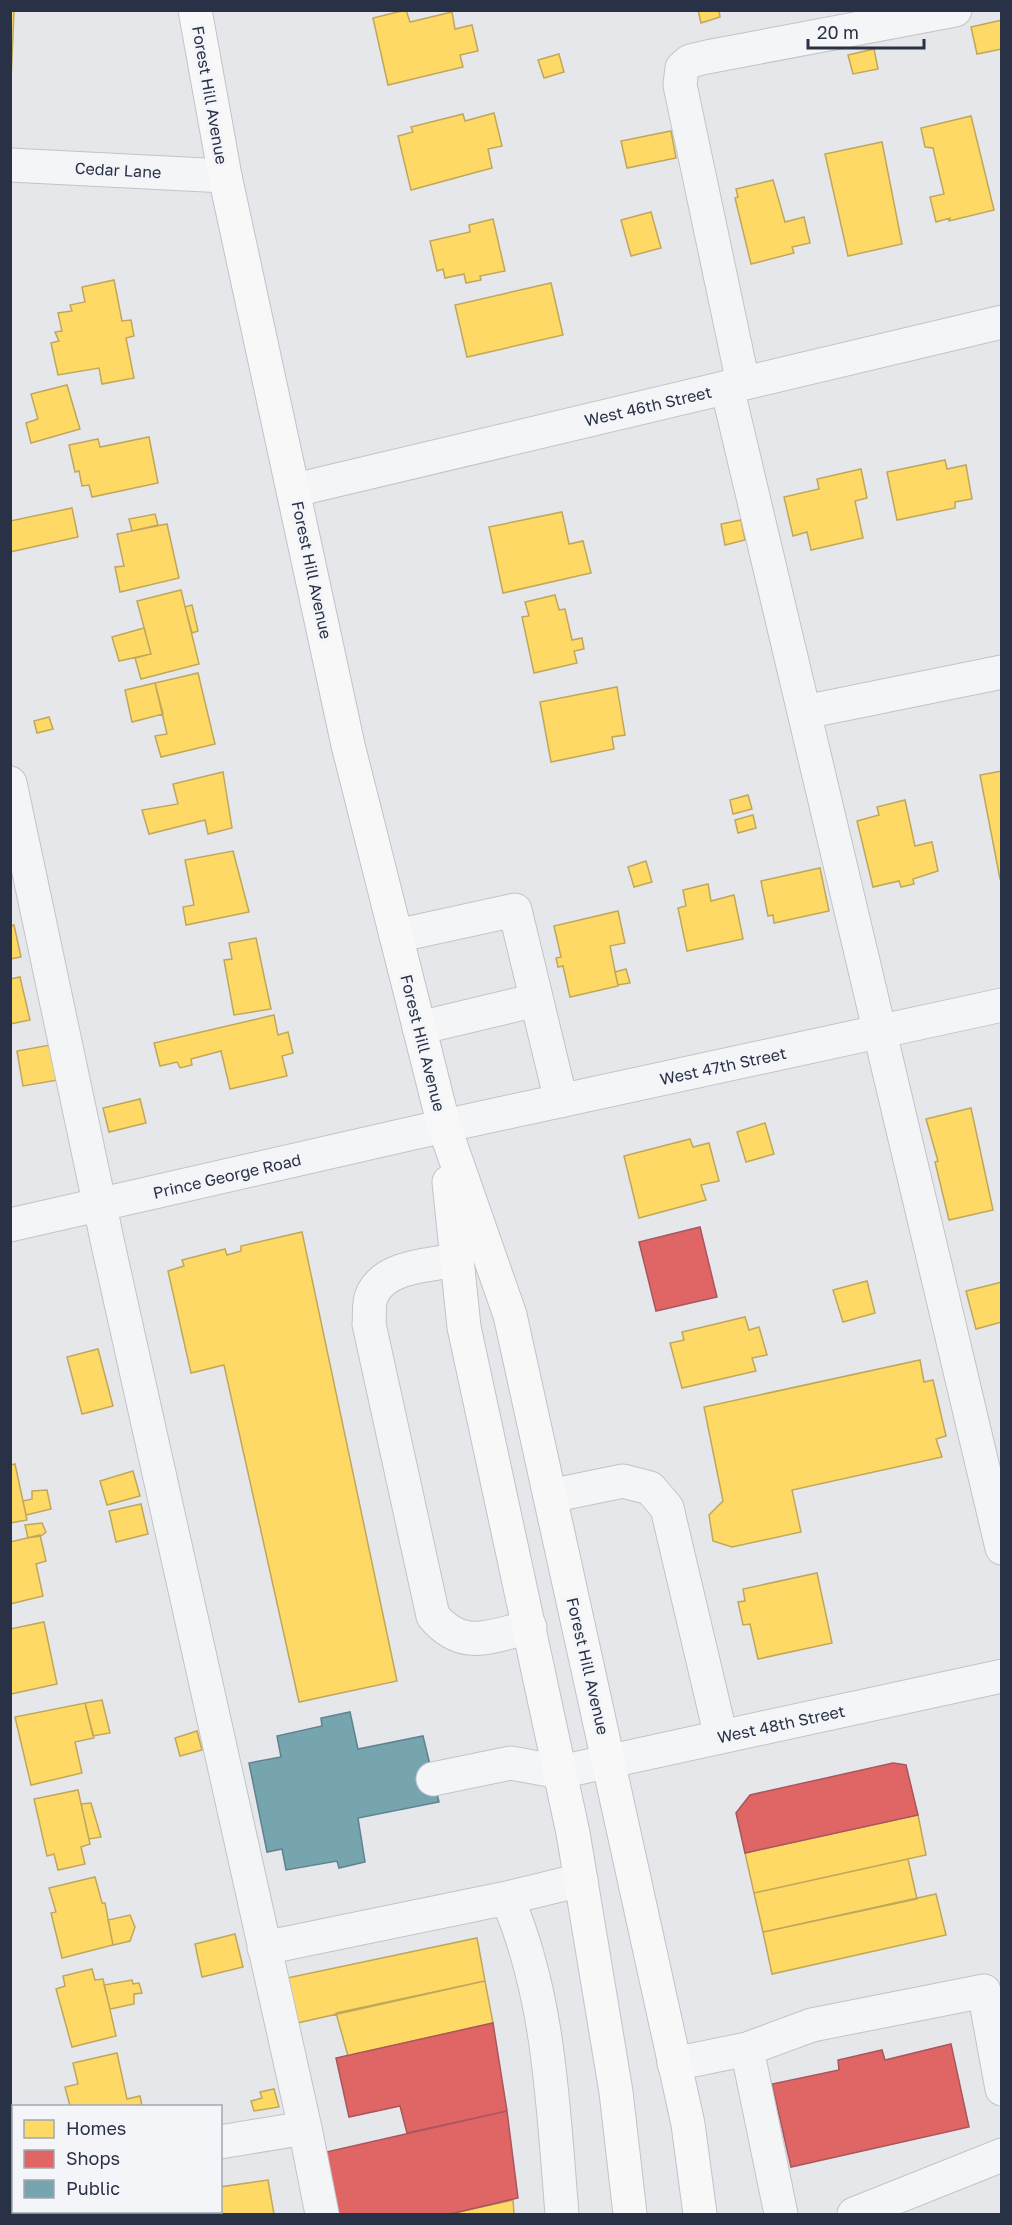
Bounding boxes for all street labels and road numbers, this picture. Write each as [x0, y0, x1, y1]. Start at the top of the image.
street label: Forest Hill Avenue [188, 24, 232, 166]
street label: Cedar Lane [74, 158, 162, 182]
street label: West 46th Street [582, 382, 714, 430]
street label: Forest Hill Avenue [288, 499, 336, 641]
street label: Forest Hill Avenue [396, 972, 450, 1114]
street label: West 47th Street [658, 1043, 788, 1089]
street label: Prince George Road [151, 1149, 303, 1203]
street label: Forest Hill Avenue [562, 1595, 614, 1737]
street label: West 48th Street [715, 1701, 847, 1747]

